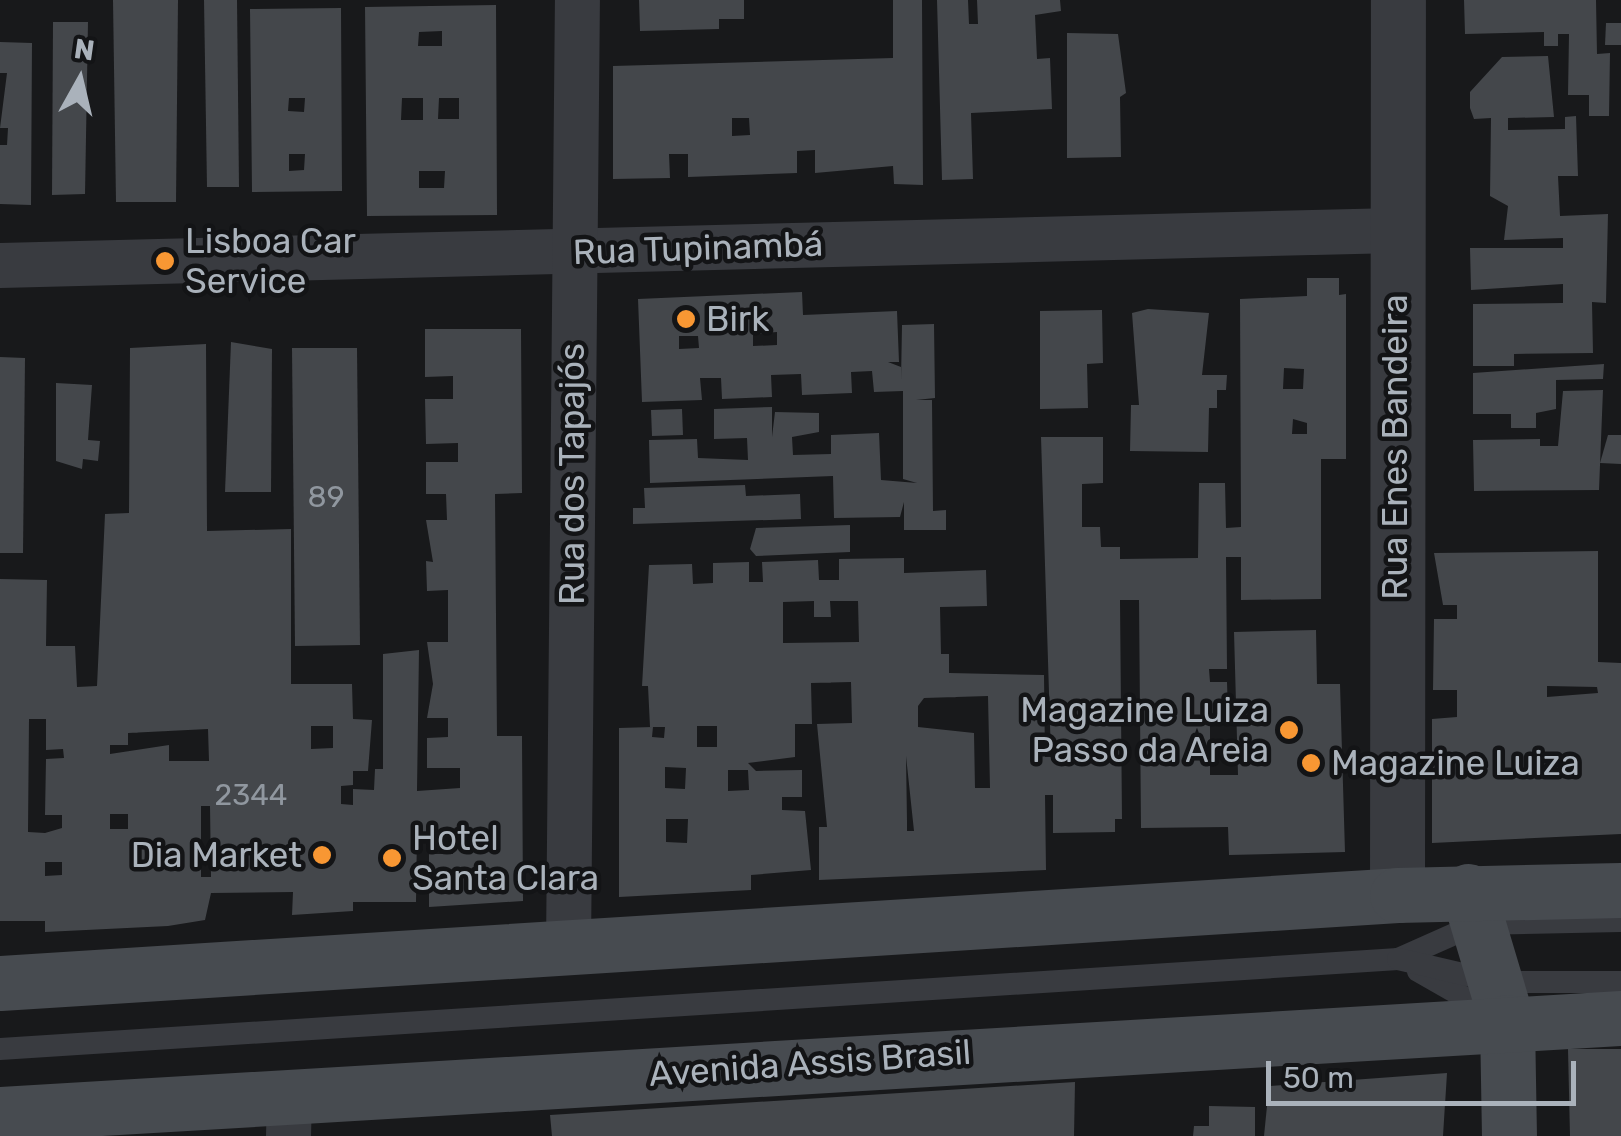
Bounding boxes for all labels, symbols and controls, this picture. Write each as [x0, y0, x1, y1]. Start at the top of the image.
north arrow [30, 30, 130, 130]
text: N [72, 32, 97, 68]
place label: Lisboa Car Service [185, 220, 356, 302]
street label: Rua Tupinambá [572, 223, 824, 273]
marker: Lisboa Car Service [154, 250, 176, 272]
street label: Rua Enes Bandeira [1374, 294, 1416, 600]
place label: Birk [706, 298, 769, 340]
marker: Birk [675, 308, 697, 330]
street label: Rua dos Tapajós [551, 343, 593, 605]
house number: 89 [308, 479, 344, 515]
place label: Magazine Luiza Passo da Areia [1020, 689, 1269, 771]
marker: Magazine Luiza Passo da Areia [1278, 719, 1300, 741]
place label: Magazine Luiza [1331, 742, 1580, 784]
marker: Magazine Luiza [1300, 752, 1322, 774]
house number: 2344 [215, 777, 287, 813]
place label: Hotel Santa Clara [412, 817, 599, 899]
place label: Dia Market [131, 834, 302, 876]
marker: Dia Market [311, 844, 333, 866]
marker: Hotel Santa Clara [381, 847, 403, 869]
street label: Avenida Assis Brasil [647, 1031, 973, 1095]
scale bar [1271, 1041, 1581, 1103]
text: 50 m [1283, 1060, 1354, 1096]

